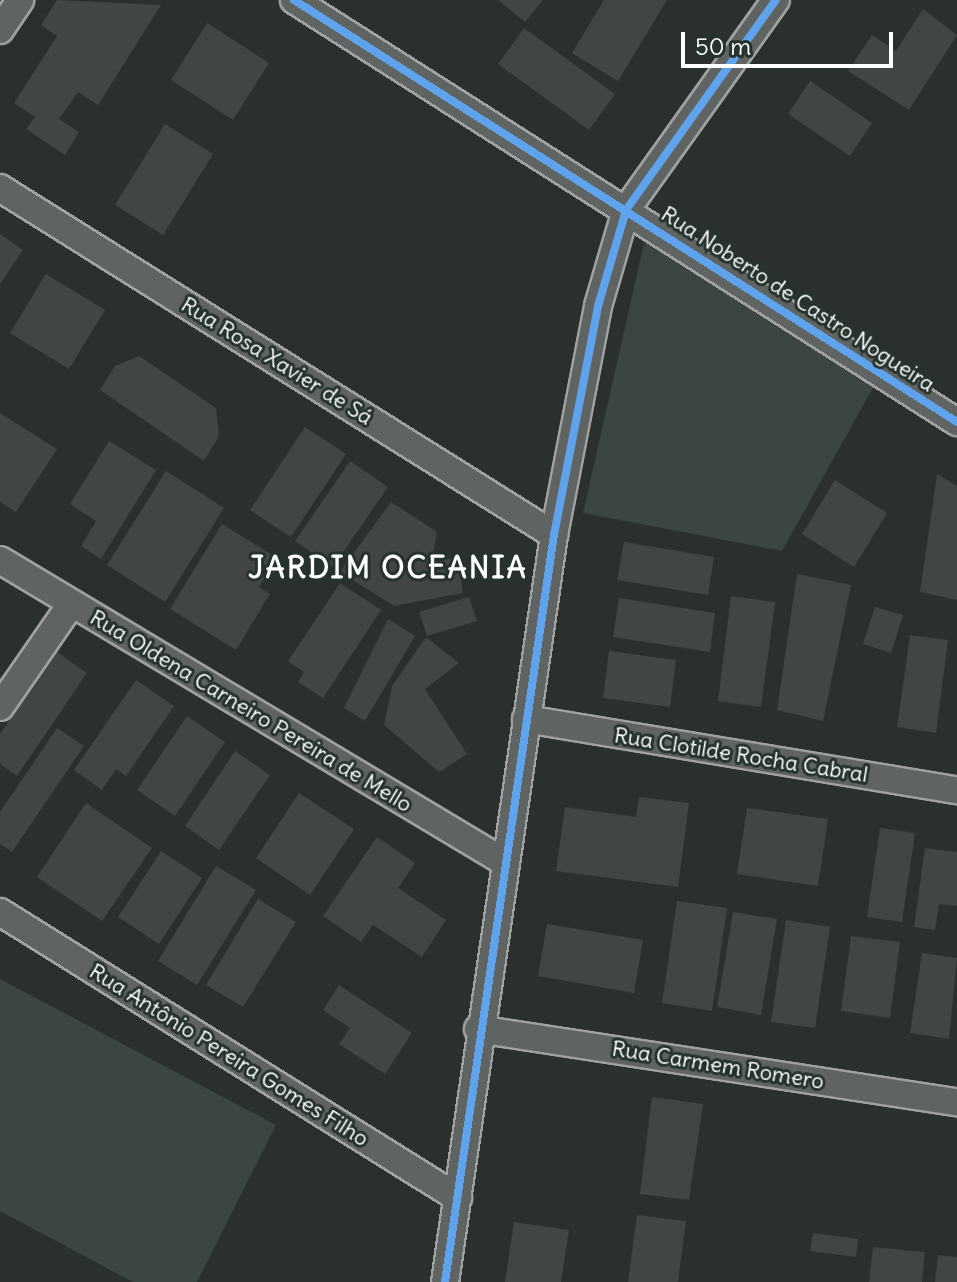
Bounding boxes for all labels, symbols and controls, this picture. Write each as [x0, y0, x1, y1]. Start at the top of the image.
scale bar [685, 16, 897, 66]
text: 50 m [695, 31, 751, 61]
street label: Rua Noberto de Castro Nogueira [656, 201, 940, 397]
street label: Rua Rosa Xavier de Sá [176, 291, 378, 431]
district label: JARDIM OCEANIA [248, 549, 528, 585]
street label: Rua Oldena Carneiro Pereira de Mello [85, 604, 417, 818]
street label: Rua Clotilde Rocha Cabral [612, 722, 870, 788]
street label: Rua Antônio Pereira Gomes Filho [85, 958, 373, 1152]
street label: Rua Carmem Romero [610, 1035, 826, 1095]

